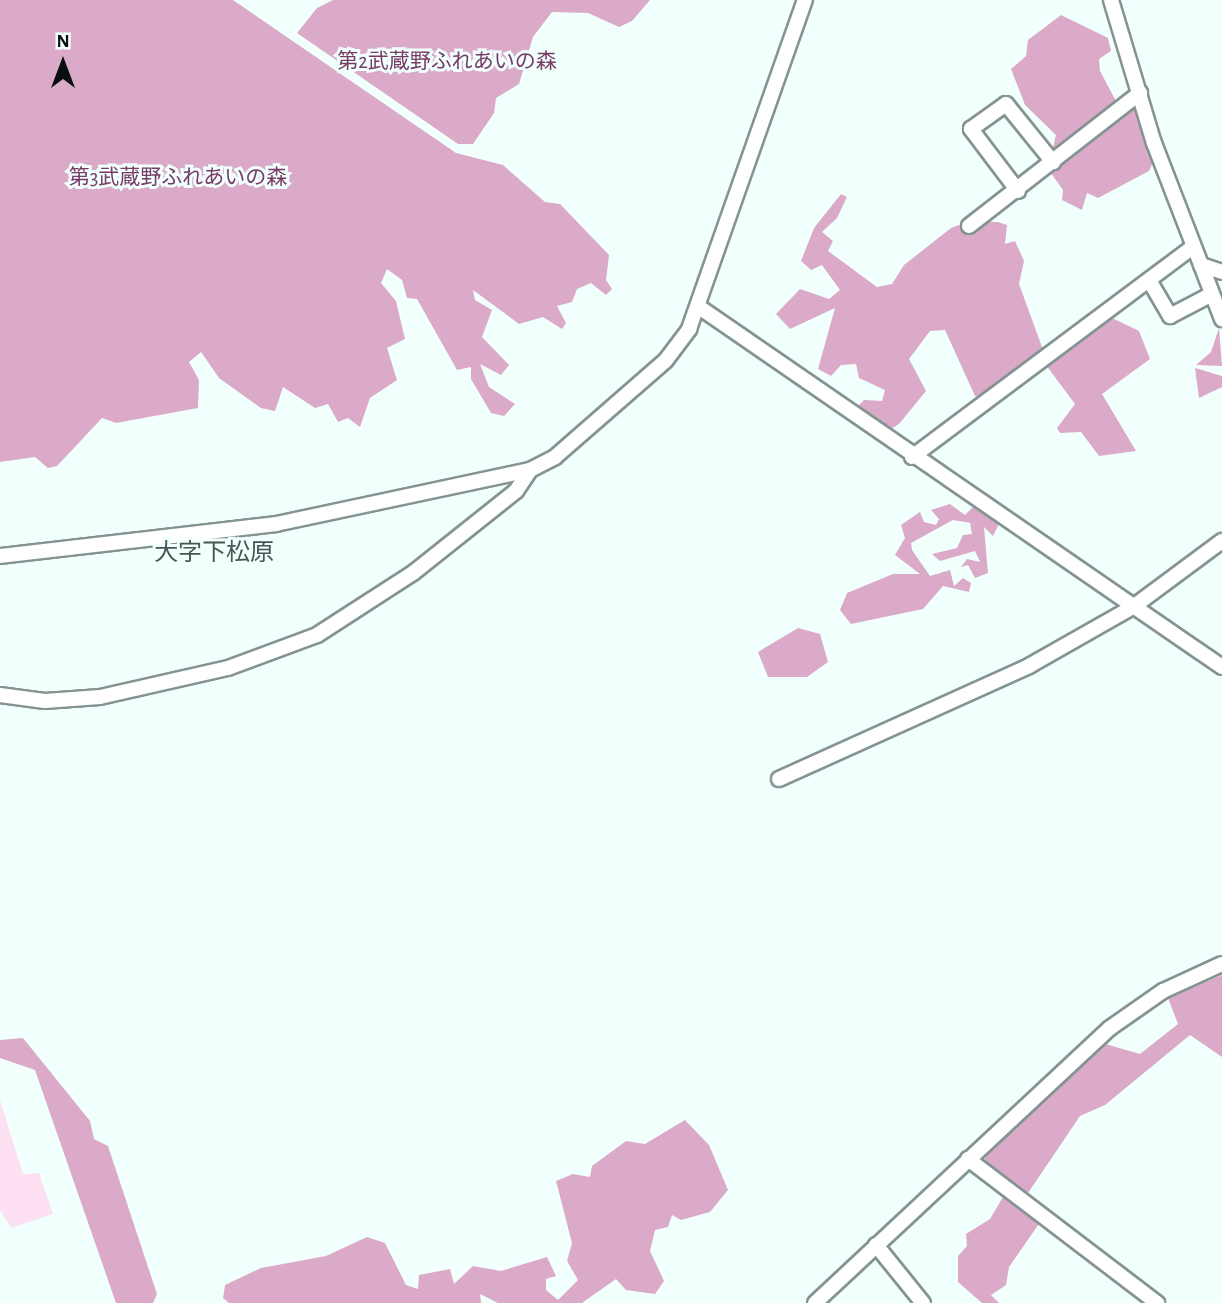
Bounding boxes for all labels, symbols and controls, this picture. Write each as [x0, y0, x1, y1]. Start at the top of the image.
north arrow [28, 28, 98, 98]
text: N [56, 32, 70, 51]
park label: 第2武蔵野ふれあいの森 [337, 49, 557, 75]
park label: 第3武蔵野ふれあいの森 [69, 165, 287, 191]
district label: 大字下松原 [154, 540, 274, 568]

